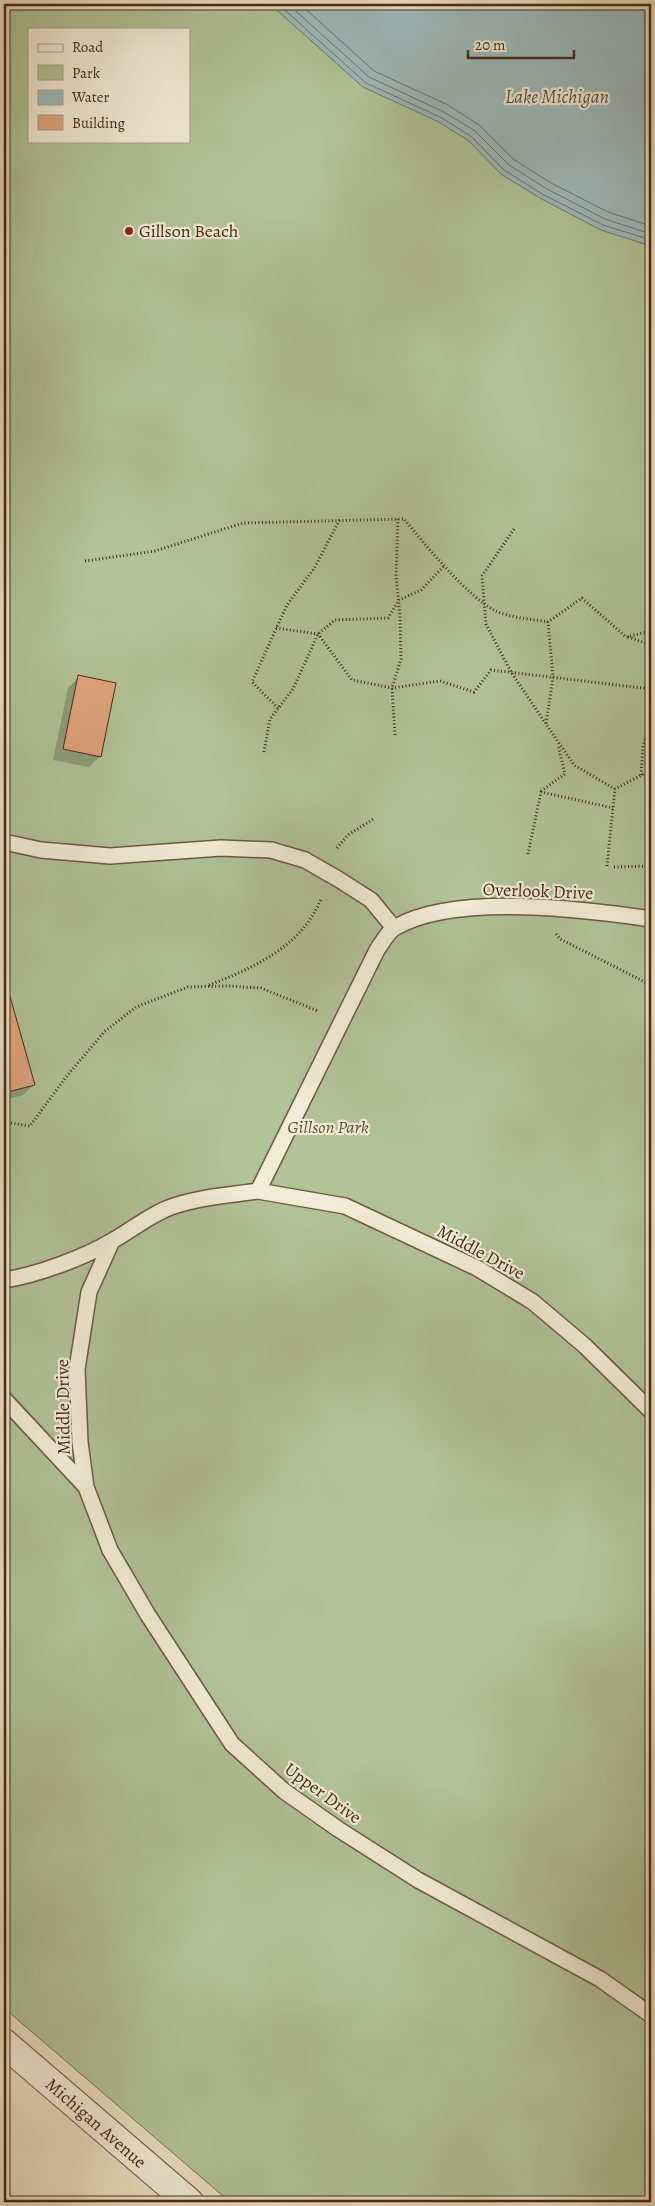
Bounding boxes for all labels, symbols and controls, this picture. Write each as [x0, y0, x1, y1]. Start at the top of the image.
legend [28, 28, 190, 142]
scale bar [468, 28, 574, 60]
text: 20 m [475, 35, 506, 55]
text: Road [72, 37, 104, 57]
text: Park [72, 63, 101, 83]
water label: Lake Michigan [505, 84, 609, 110]
text: Water [71, 87, 109, 107]
text: Building [72, 113, 125, 133]
place label: Gillson Beach [139, 219, 239, 243]
marker: Gillson Beach [123, 225, 135, 237]
street label: Overlook Drive [482, 877, 594, 905]
park label: Gillson Park [287, 1115, 369, 1139]
street label: Middle Drive [433, 1219, 529, 1285]
street label: Middle Drive [50, 1359, 76, 1455]
street label: Upper Drive [280, 1757, 366, 1829]
street label: Michigan Avenue [40, 2072, 152, 2174]

